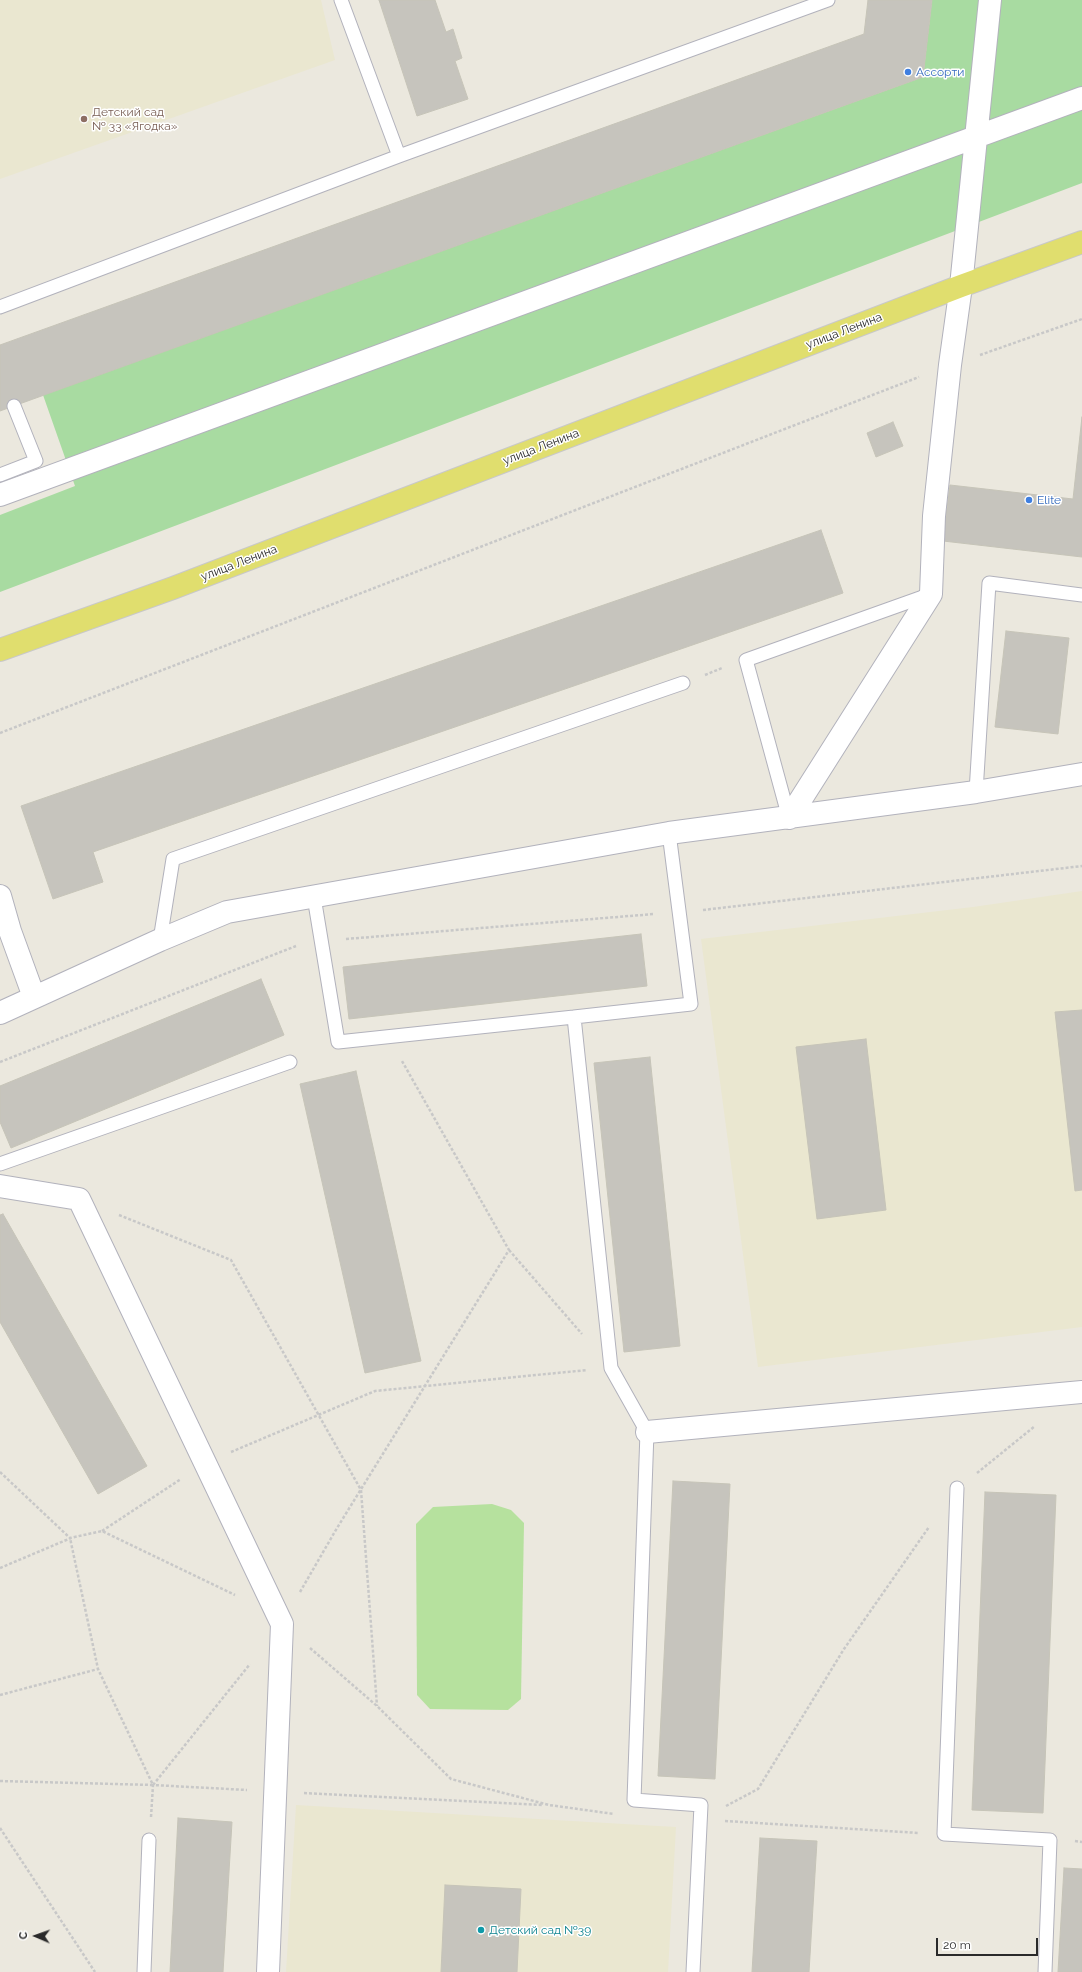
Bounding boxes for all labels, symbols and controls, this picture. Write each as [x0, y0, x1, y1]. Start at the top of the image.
place label: Ассорти [916, 65, 964, 79]
marker: Ассорти [903, 67, 913, 77]
place label: Детский сад № 33 «Ягодка» [92, 105, 178, 133]
marker: Детский сад № 33 «Ягодка» [79, 114, 89, 124]
street label: улица Ленина [804, 310, 884, 352]
street label: улица Ленина [501, 426, 581, 468]
place label: Elite [1037, 493, 1061, 507]
marker: Elite [1024, 495, 1034, 505]
street label: улица Ленина [199, 542, 279, 584]
north arrow [16, 1916, 56, 1956]
place label: Детский сад №39 [489, 1923, 591, 1937]
marker: Детский сад №39 [476, 1925, 486, 1935]
scale bar [938, 1930, 1040, 1956]
text: С [17, 1932, 30, 1940]
text: 20 m [943, 1938, 971, 1952]

